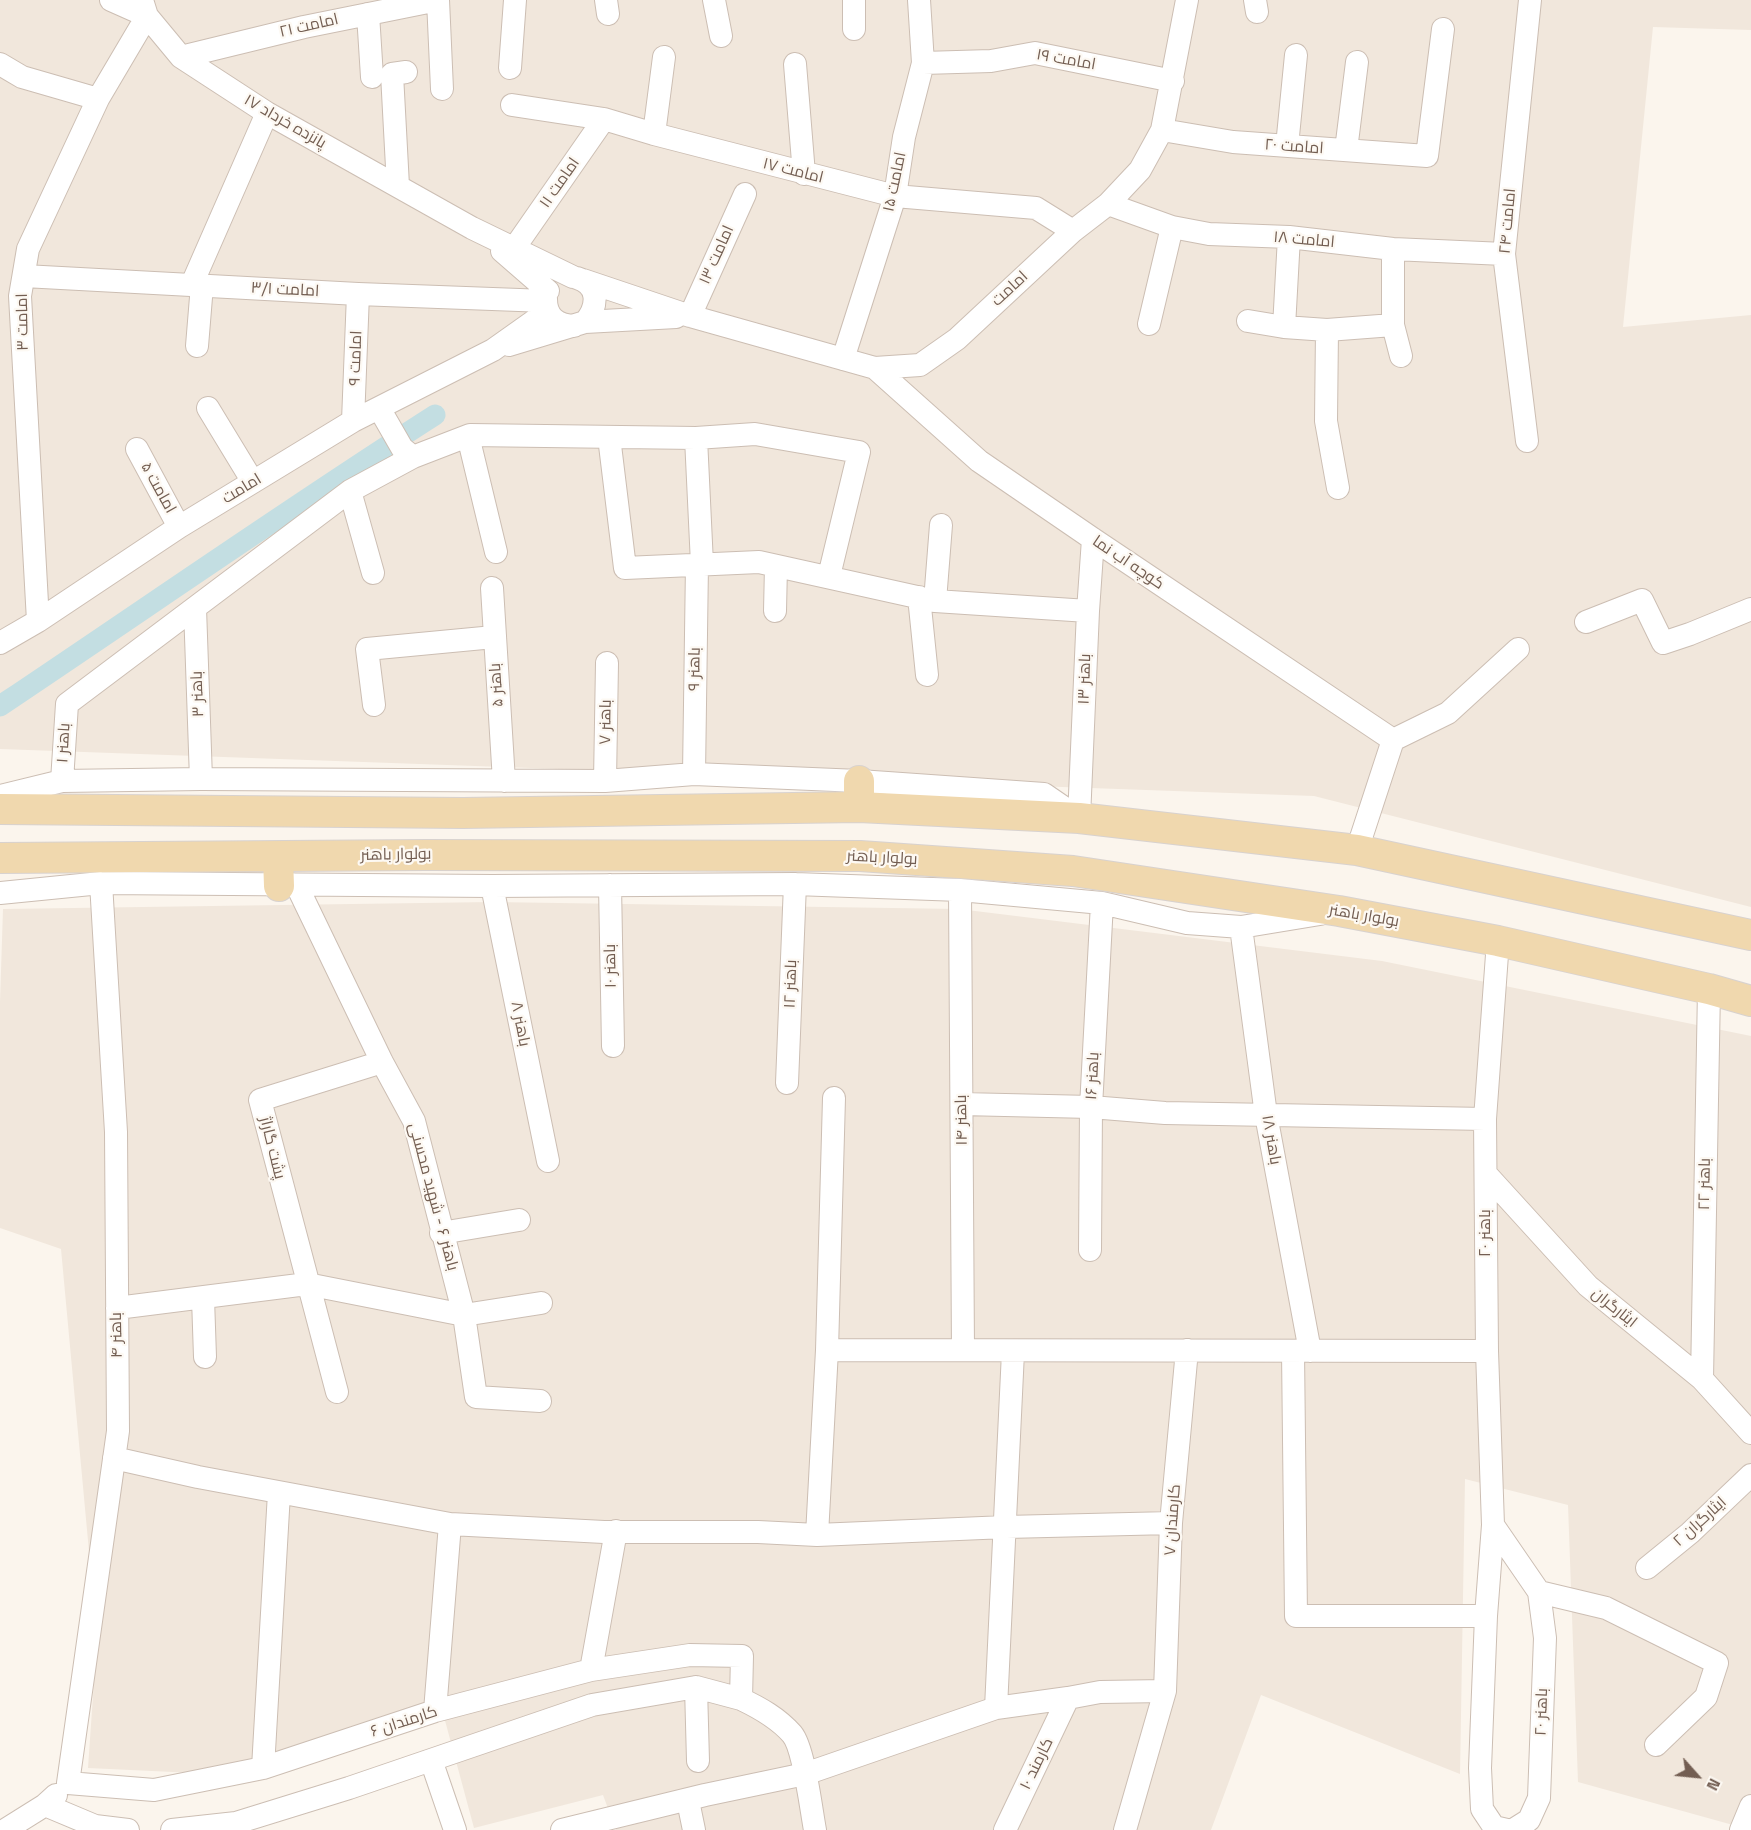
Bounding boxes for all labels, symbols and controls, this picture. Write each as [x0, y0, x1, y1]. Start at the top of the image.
street label: امامت ۲۱ [278, 10, 340, 42]
street label: امامت ۱۹ [1035, 45, 1097, 75]
street label: پانزده خرداد ۱۷ [240, 91, 330, 153]
street label: امامت ۲۰ [1264, 135, 1324, 159]
street label: امامت ۱۵ [879, 150, 911, 214]
street label: امامت ۱۱ [536, 154, 584, 212]
street label: امامت ۱۷ [761, 154, 825, 188]
street label: امامت ۲۴ [1496, 187, 1520, 255]
street label: امامت ۱۳ [696, 223, 738, 287]
street label: امامت ۱۸ [1272, 228, 1336, 252]
street label: امامت [988, 267, 1032, 311]
street label: امامت ۳/۱ [250, 279, 320, 301]
street label: امامت ۳ [13, 293, 33, 351]
street label: امامت ۹ [345, 330, 367, 386]
street label: امامت ۵ [136, 459, 180, 517]
street label: امامت [219, 470, 265, 508]
street label: کوچه آب نما [1089, 532, 1167, 594]
street label: باهنر ۹ [685, 647, 705, 691]
street label: باهنر ۱۳ [1075, 653, 1095, 705]
street label: باهنر ۵ [486, 662, 508, 708]
street label: باهنر ۳ [188, 671, 208, 717]
street label: باهنر ۷ [596, 699, 616, 745]
street label: باهنر ۱ [53, 722, 75, 764]
street label: بولوار باهنر [360, 845, 432, 865]
street label: بولوار باهنر [846, 847, 918, 869]
street label: بولوار باهنر [1327, 900, 1401, 932]
street label: باهنر ۱۰ [601, 944, 621, 988]
street label: باهنر ۱۲ [781, 959, 801, 1009]
street label: باهنر ۸ [506, 1000, 534, 1048]
street label: باهنر ۱۶ [1082, 1052, 1104, 1100]
street label: باهنر ۱۴ [952, 1094, 972, 1146]
street label: باهنر ۱۸ [1257, 1114, 1285, 1166]
street label: پشت گاراژ [255, 1115, 289, 1181]
street label: باهنر ۶ - شهید محسنی [404, 1121, 462, 1273]
street label: باهنر ۲۲ [1695, 1158, 1715, 1210]
street label: باهنر ۲۰ [1476, 1209, 1496, 1257]
street label: ایثارگران [1587, 1284, 1641, 1332]
street label: باهنر ۴ [107, 1312, 127, 1358]
street label: کارمندان ۷ [1161, 1484, 1185, 1556]
street label: ایثارگران ۲ [1669, 1493, 1731, 1551]
street label: باهنر ۲۰ [1532, 1688, 1552, 1736]
street label: کارمندان ۶ [368, 1702, 440, 1742]
street label: کارمند ۱۰ [1016, 1735, 1058, 1793]
north arrow [1667, 1746, 1727, 1806]
text: N [1702, 1775, 1725, 1794]

